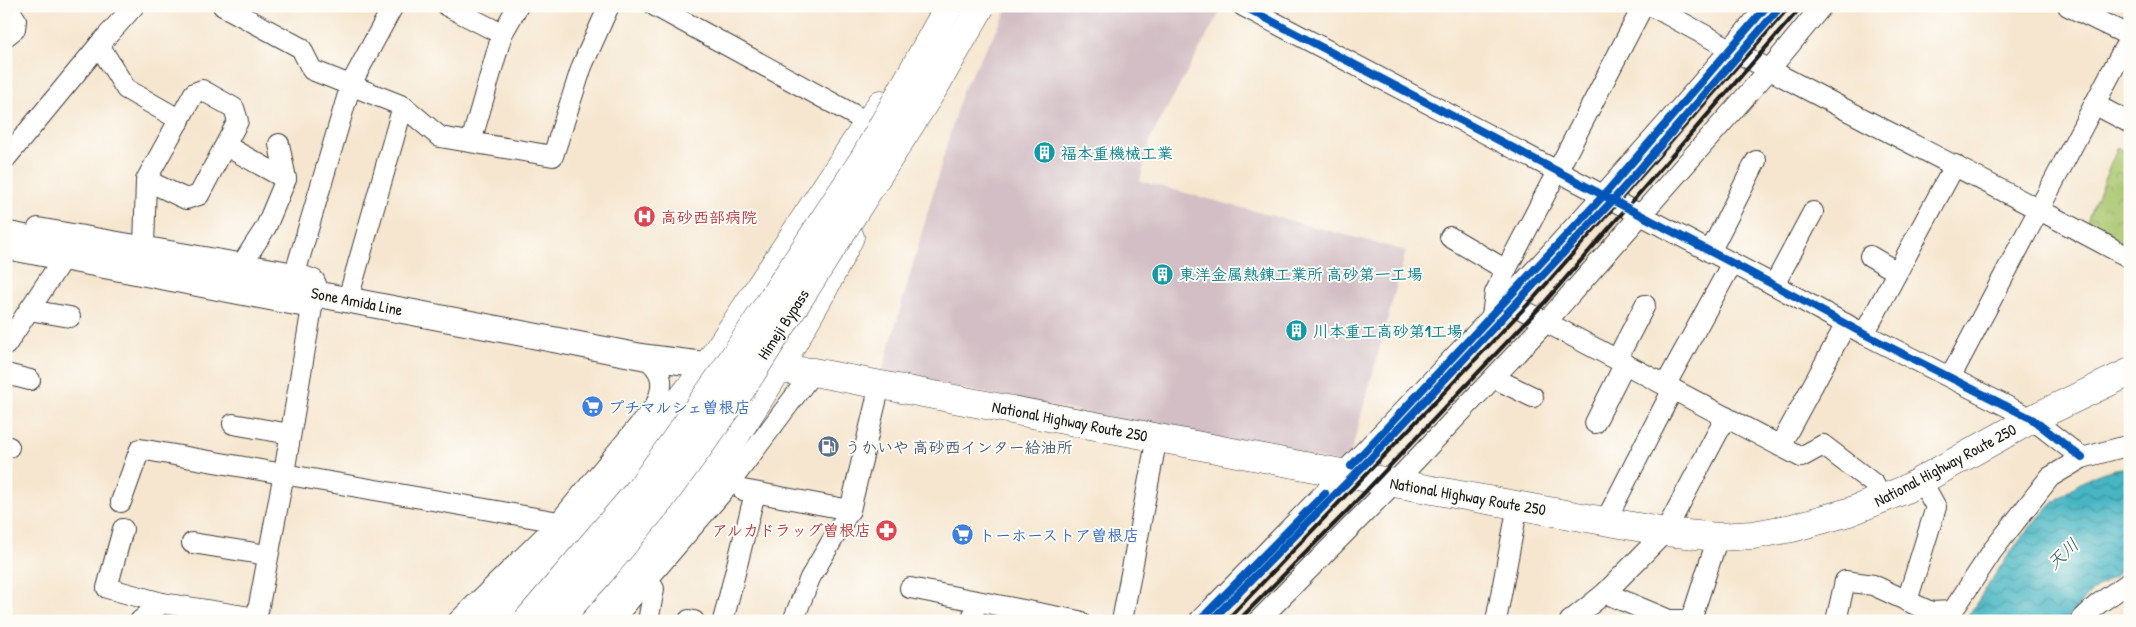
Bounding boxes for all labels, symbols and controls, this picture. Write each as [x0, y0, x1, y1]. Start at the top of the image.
building icon: 福本重機械工業 [1033, 141, 1057, 165]
place label: 福本重機械工業 [1061, 142, 1173, 164]
hospital icon: 高砂西部病院 [633, 205, 657, 229]
place label: 高砂西部病院 [661, 206, 757, 228]
building icon: 東洋金属熱錬工業所 高砂第一工場 [1151, 262, 1175, 286]
place label: 東洋金属熱錬工業所 高砂第一工場 [1179, 263, 1423, 285]
street label: Sone Amida Line [309, 281, 405, 321]
street label: Himeji Bypass [752, 285, 814, 363]
building icon: 川本重工高砂第1工場 [1285, 319, 1309, 343]
place label: 川本重工高砂第1工場 [1313, 320, 1463, 342]
supermarket icon: プチマルシェ曽根店 [580, 395, 604, 419]
street label: National Highway Route 250 [990, 395, 1150, 447]
place label: プチマルシェ曽根店 [608, 396, 750, 418]
street label: National Highway Route 250 [1870, 418, 2020, 512]
fuel station icon: うかいや 高砂西インター給油所 [817, 435, 841, 459]
place label: うかいや 高砂西インター給油所 [845, 436, 1073, 458]
street label: National Highway Route 250 [1388, 471, 1548, 521]
pharmacy icon: アルカドラッグ曽根店 [875, 518, 899, 542]
place label: アルカドラッグ曽根店 [712, 519, 871, 541]
supermarket icon: トーホーストア曽根店 [951, 523, 975, 547]
place label: トーホーストア曽根店 [979, 524, 1139, 546]
water label: 天川 [2041, 532, 2084, 575]

